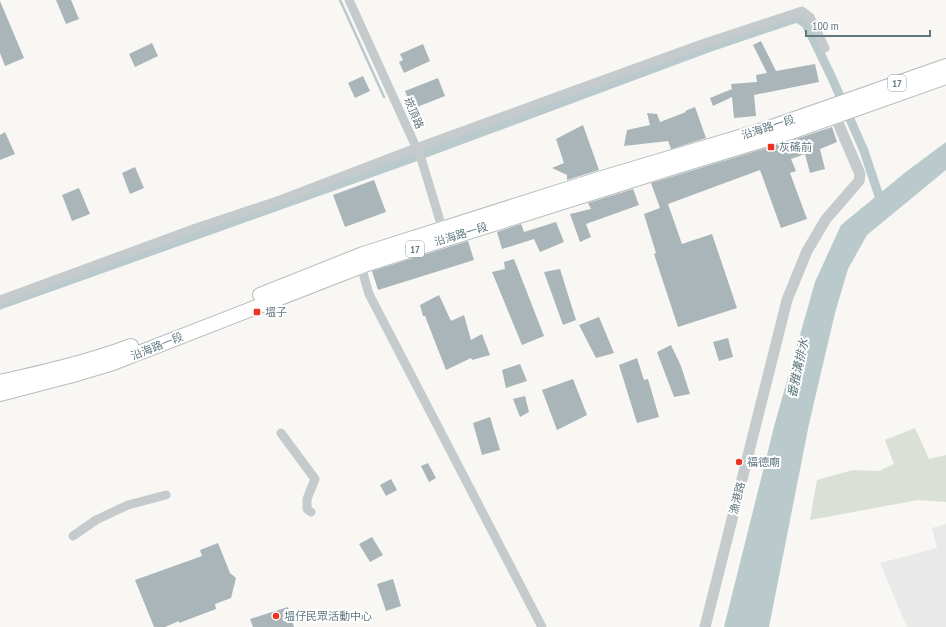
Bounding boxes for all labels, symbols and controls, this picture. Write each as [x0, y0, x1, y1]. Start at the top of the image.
scale bar [806, 12, 930, 38]
text: 100 m [812, 18, 839, 33]
road number: 17 [888, 75, 906, 91]
street label: 崁頂路 [401, 95, 427, 131]
street label: 沿海路一段 [740, 112, 796, 142]
place label: 灰磘前 [779, 140, 812, 154]
marker: 灰磘前 [766, 142, 776, 152]
street label: 沿海路一段 [433, 219, 489, 249]
road number: 17 [406, 241, 424, 257]
place label: 塭子 [265, 305, 287, 319]
marker: 塭子 [252, 307, 262, 317]
street label: 沿海路一段 [129, 329, 185, 363]
water label: 番雅溝排水 [784, 336, 811, 399]
place label: 福德廟 [747, 455, 780, 469]
marker: 福德廟 [734, 457, 744, 467]
street label: 漁港路 [726, 480, 748, 516]
place label: 塭仔民眾活動中心 [284, 609, 372, 623]
marker: 塭仔民眾活動中心 [271, 611, 281, 621]

